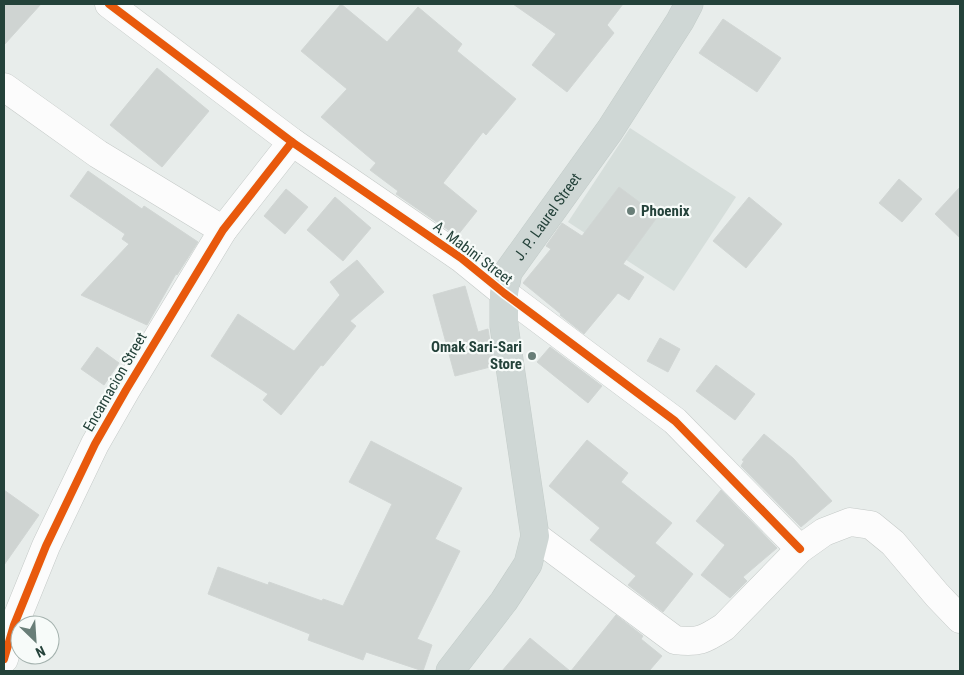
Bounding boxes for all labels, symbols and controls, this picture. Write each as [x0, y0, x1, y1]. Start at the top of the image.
street label: J. P. Laurel Street [510, 170, 585, 264]
place label: Phoenix [641, 202, 690, 220]
marker: Phoenix [625, 205, 637, 217]
street label: A. Mabini Street [430, 217, 516, 289]
street label: Encarnacion Street [79, 329, 151, 435]
place label: Omak Sari-Sari Store [431, 338, 522, 373]
marker: Omak Sari-Sari Store [526, 350, 538, 362]
north arrow [10, 615, 60, 665]
text: N [33, 643, 48, 661]

